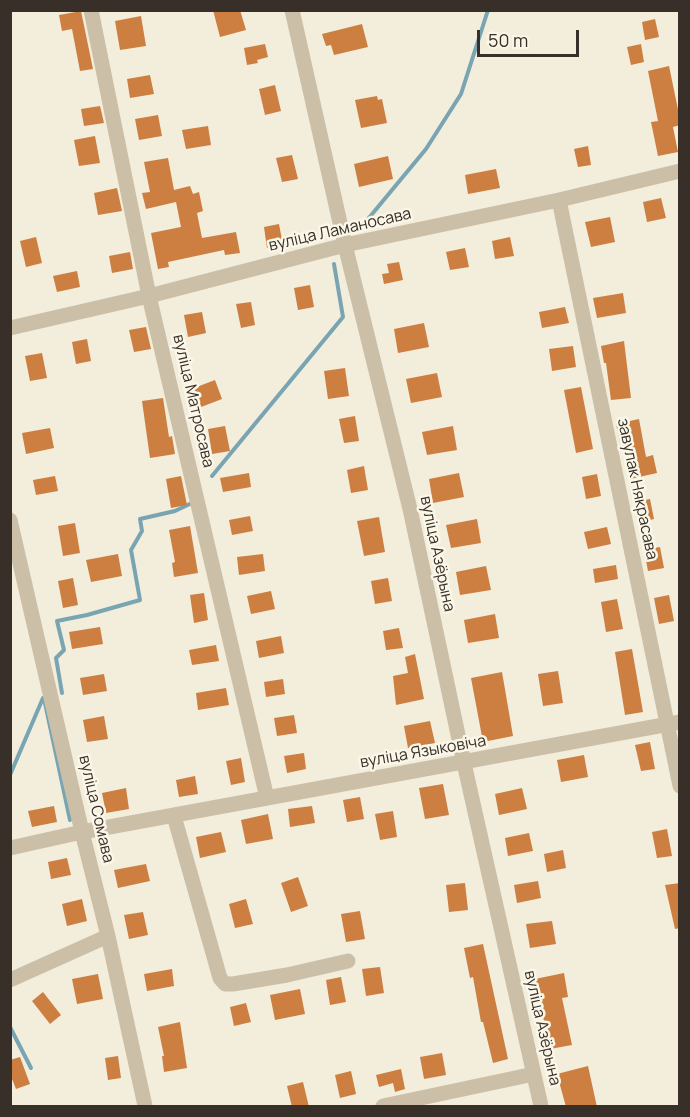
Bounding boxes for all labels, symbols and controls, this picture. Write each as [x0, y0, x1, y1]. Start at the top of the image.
scale bar [480, 18, 582, 56]
text: 50 m [488, 28, 528, 52]
street label: вуліца Ламаносава [267, 204, 413, 256]
street label: вуліца Матросава [168, 333, 218, 469]
street label: завулак Някрасава [613, 417, 661, 561]
street label: вуліца Азёрына [415, 494, 459, 614]
street label: вуліца Языковіча [358, 731, 488, 773]
street label: вуліца Сомава [74, 753, 118, 865]
street label: вуліца Азёрына [519, 968, 565, 1088]

